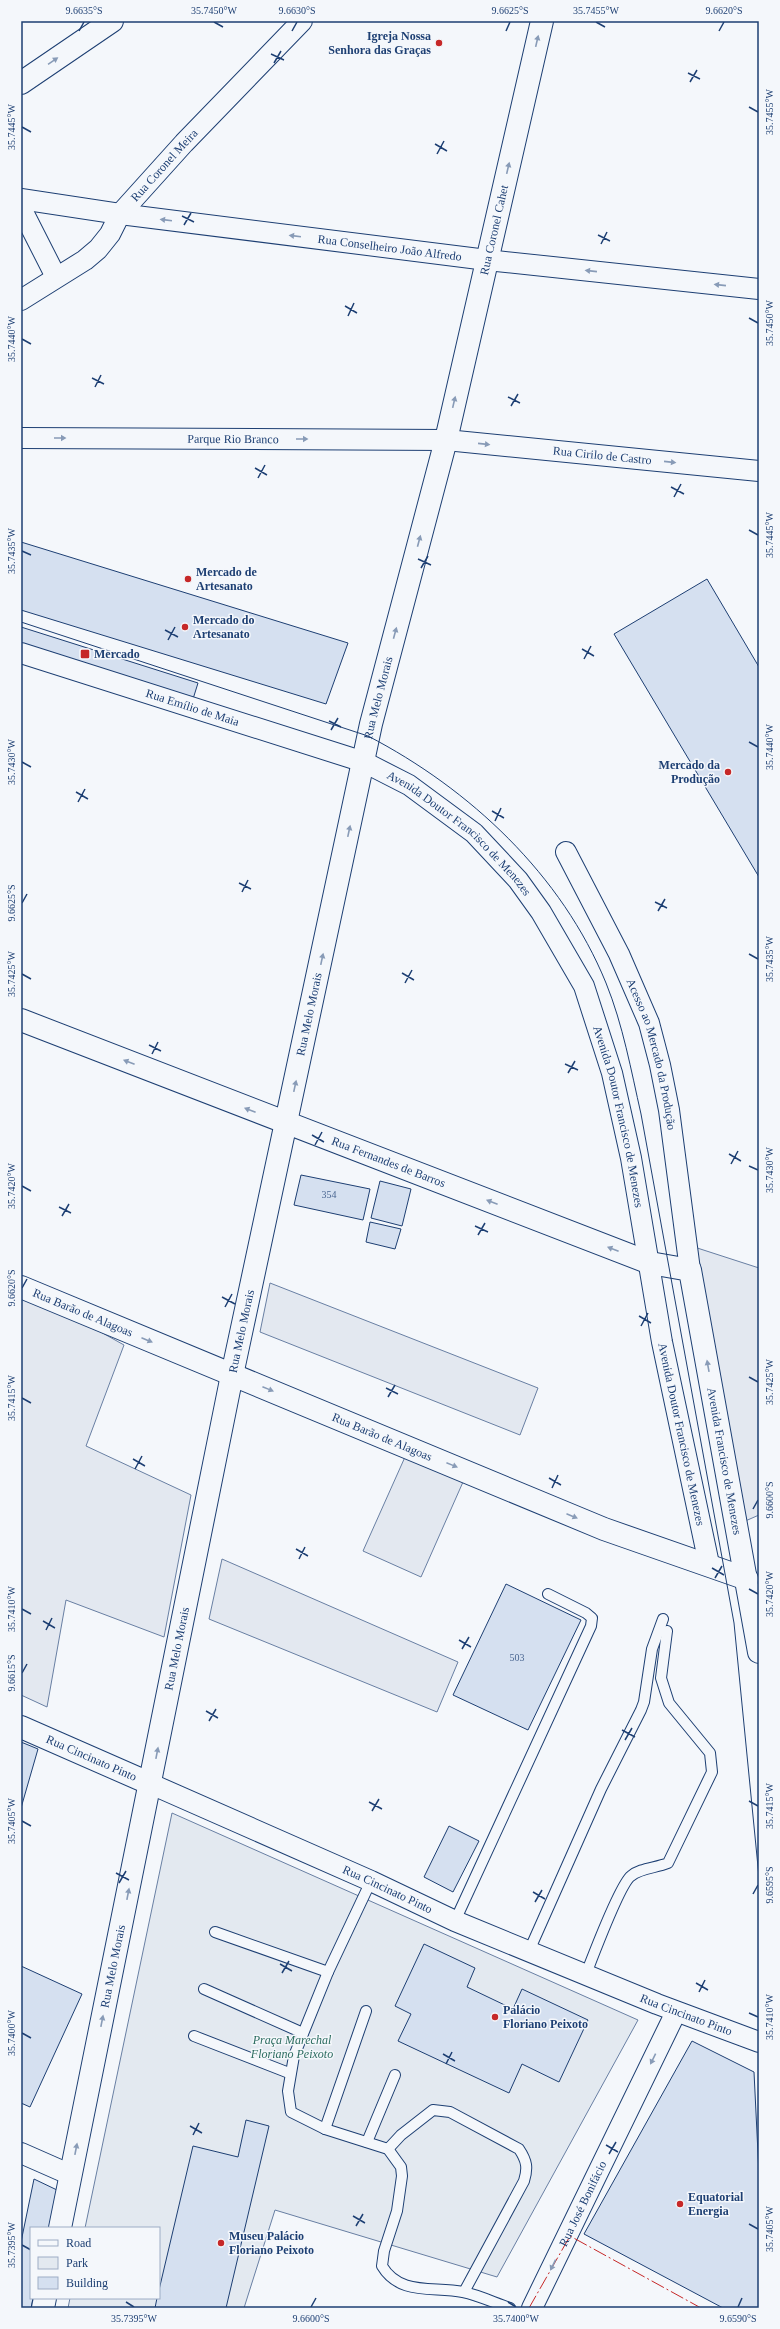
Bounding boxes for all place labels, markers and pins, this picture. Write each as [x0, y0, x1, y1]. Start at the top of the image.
place label: Igreja Nossa Senhora das Graças [328, 29, 431, 57]
marker: Igreja Nossa Senhora das Graças [434, 38, 444, 48]
place label: Mercado de Artesanato [196, 565, 257, 593]
marker: Mercado de Artesanato [183, 574, 193, 584]
place label: Mercado do Artesanato [193, 613, 254, 641]
marker: Mercado do Artesanato [180, 622, 190, 632]
place label: Mercado [94, 647, 140, 661]
marker: Mercado [79, 648, 91, 660]
place label: Mercado da Produção [659, 758, 720, 786]
marker: Mercado da Produção [723, 767, 733, 777]
place label: Palácio Floriano Peixoto [503, 2003, 588, 2031]
marker: Palácio Floriano Peixoto [490, 2012, 500, 2022]
place label: Equatorial Energia [688, 2190, 744, 2218]
marker: Equatorial Energia [675, 2199, 685, 2209]
place label: Museu Palácio Floriano Peixoto [229, 2229, 314, 2257]
marker: Museu Palácio Floriano Peixoto [216, 2238, 226, 2248]

